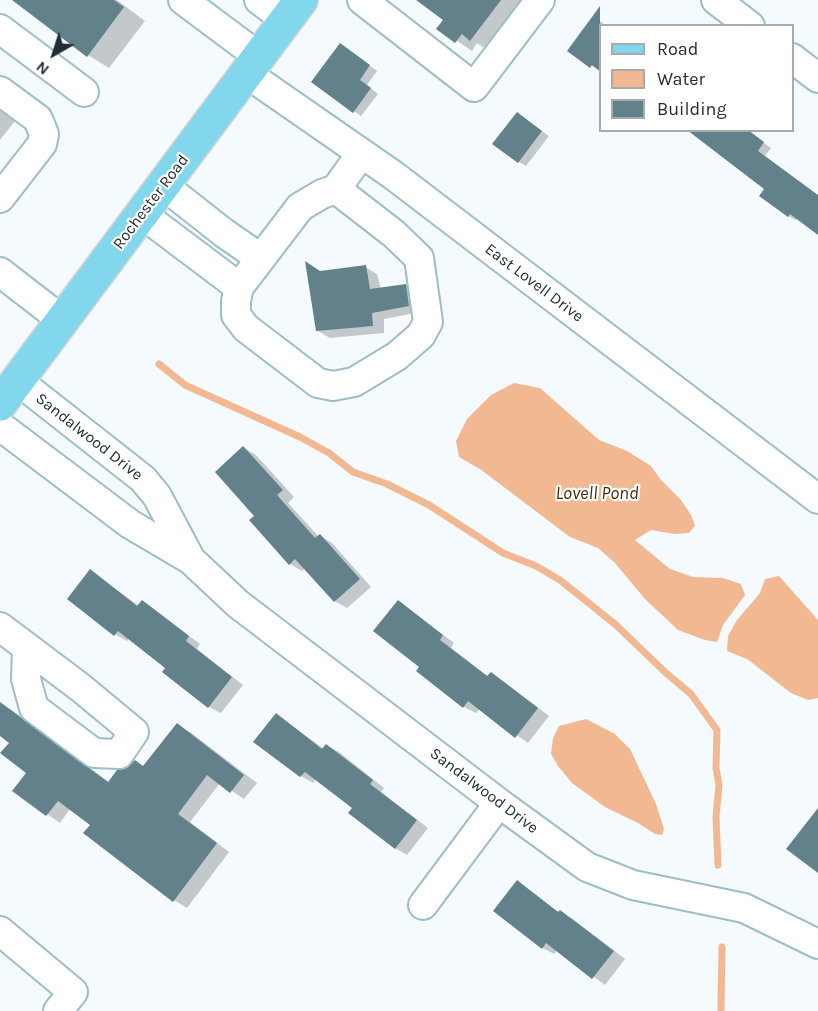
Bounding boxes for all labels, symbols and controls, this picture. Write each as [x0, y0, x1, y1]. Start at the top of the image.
north arrow [24, 24, 84, 84]
legend [599, 24, 794, 132]
text: Road [657, 38, 698, 60]
text: N [32, 57, 53, 79]
text: Water [657, 68, 705, 90]
text: Building [657, 98, 727, 120]
street label: Rochester Road [109, 151, 193, 253]
street label: East Lovell Drive [481, 240, 587, 326]
street label: Sandalwood Drive [32, 389, 146, 485]
water label: Lovell Pond [555, 483, 639, 505]
street label: Sandalwood Drive [426, 744, 542, 838]

